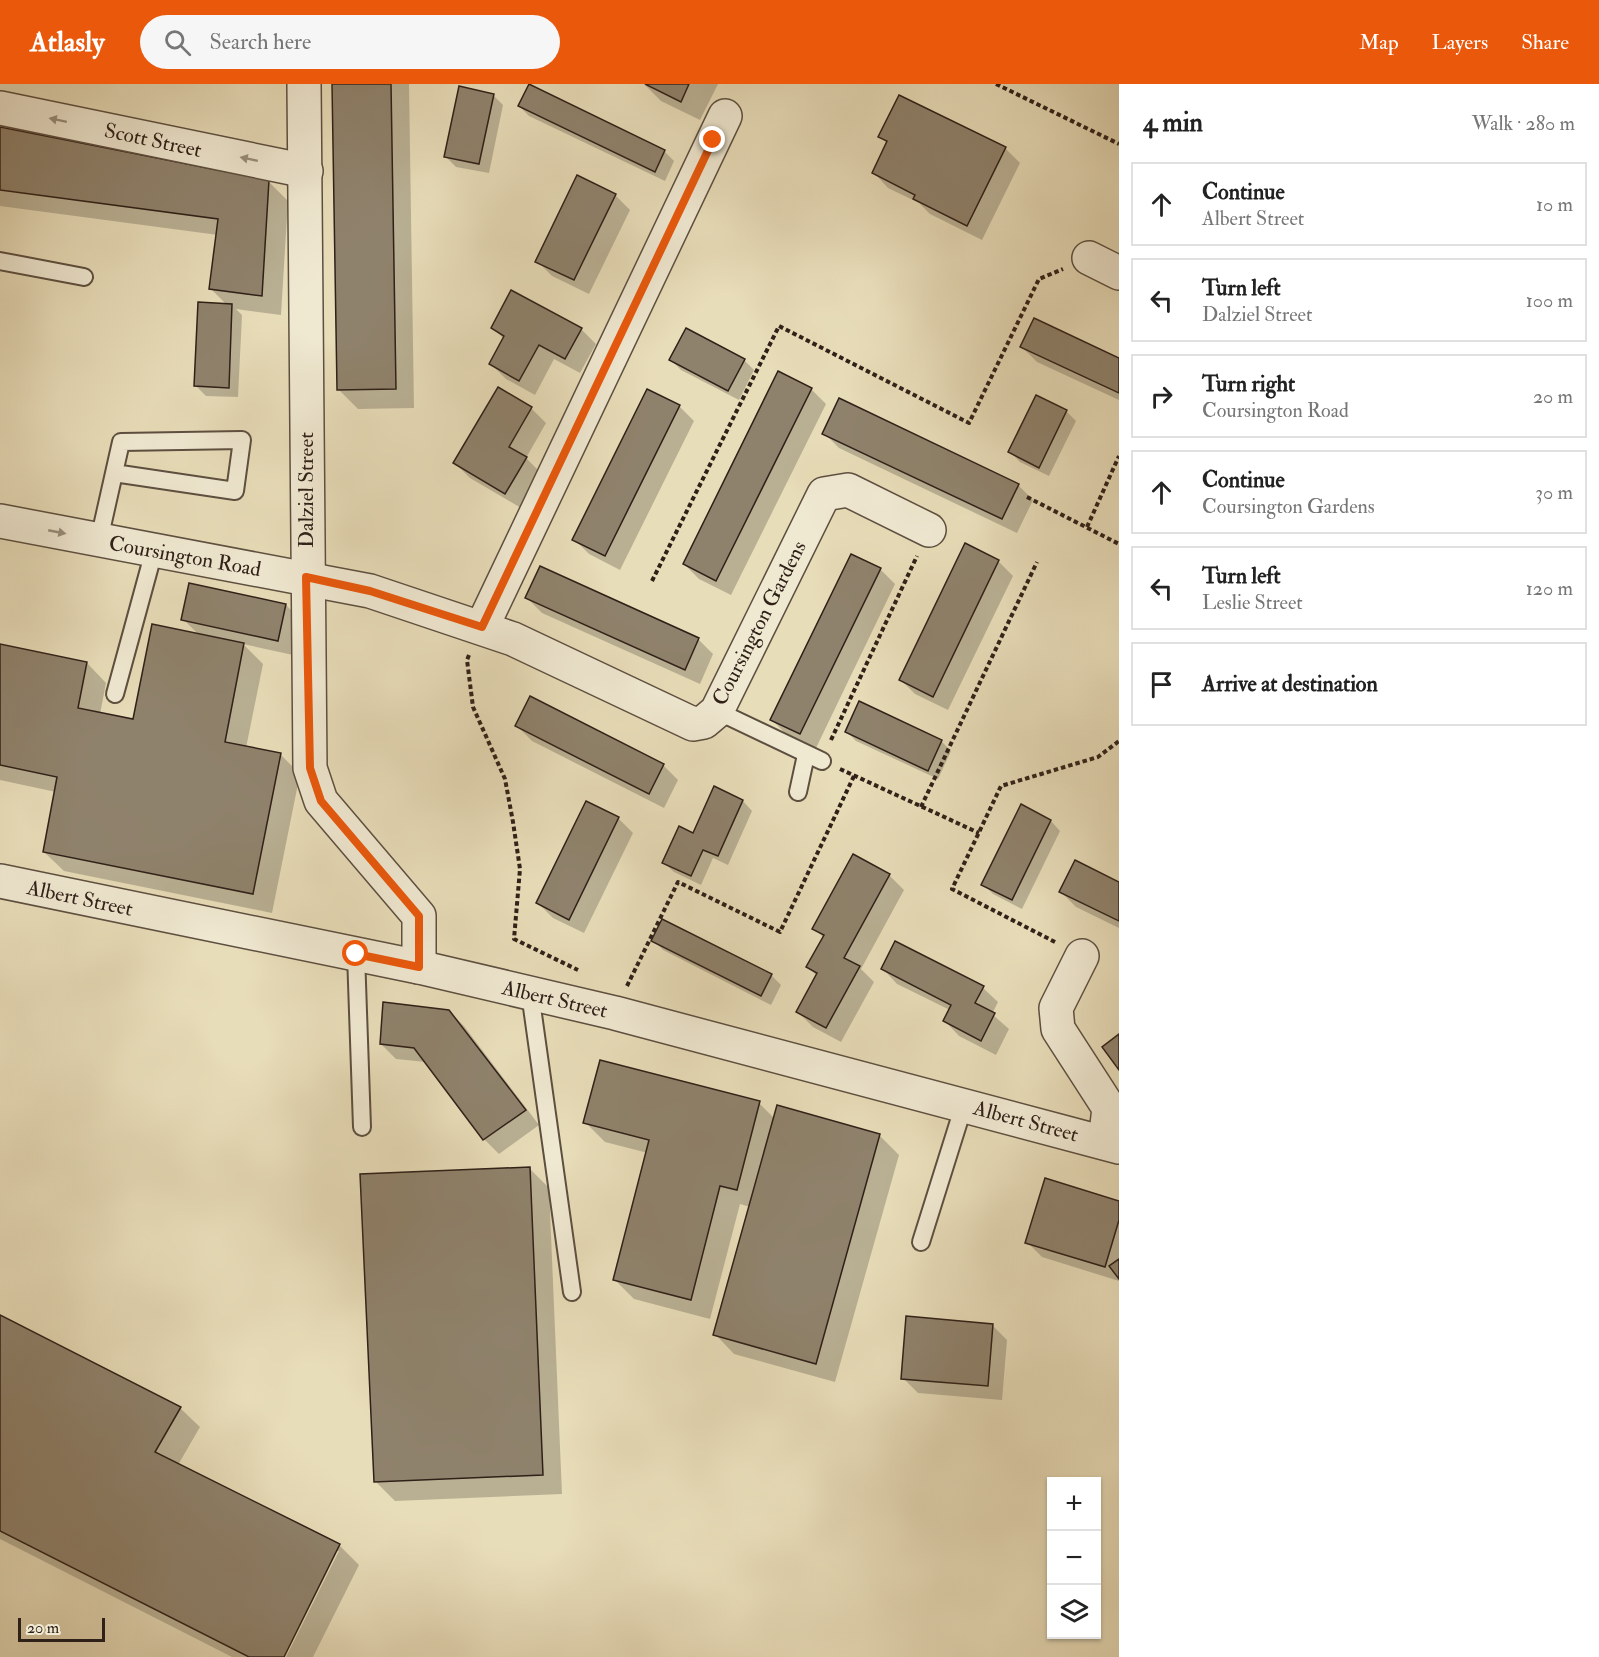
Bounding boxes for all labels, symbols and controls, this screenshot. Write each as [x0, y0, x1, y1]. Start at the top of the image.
search box [140, 15, 560, 69]
text: Atlasly [30, 25, 104, 60]
icon: search [161, 26, 194, 59]
text: Search here [209, 28, 311, 56]
text: Map [1359, 29, 1399, 56]
text: Layers [1432, 29, 1488, 56]
text: Share [1521, 29, 1569, 56]
text: 4 min [1143, 107, 1203, 139]
text: Walk · 280 m [1472, 111, 1575, 136]
one-way arrow [48, 115, 67, 124]
street label: Scott Street [102, 117, 204, 164]
route end [699, 126, 725, 152]
one-way arrow [239, 154, 258, 164]
text: Continue [1202, 178, 1285, 206]
icon: ahead [1145, 188, 1178, 221]
text: 10 m [1536, 192, 1573, 217]
text: Albert Street [1202, 206, 1304, 231]
text: Turn left [1202, 274, 1281, 302]
icon: left [1145, 284, 1178, 317]
text: 100 m [1526, 288, 1573, 313]
text: Dalziel Street [1202, 302, 1312, 327]
text: Turn right [1202, 370, 1295, 398]
icon: right [1145, 380, 1178, 413]
text: 20 m [1533, 384, 1573, 409]
text: Coursington Road [1202, 398, 1349, 423]
street label: Dalziel Street [293, 432, 320, 548]
text: Continue [1202, 466, 1285, 494]
icon: ahead [1145, 476, 1178, 509]
text: 30 m [1535, 480, 1573, 505]
text: Coursington Gardens [1202, 494, 1375, 519]
one-way arrow [48, 528, 67, 537]
street label: Coursington Road [107, 530, 264, 583]
street label: Coursington Gardens [706, 536, 813, 710]
text: Turn left [1202, 562, 1281, 590]
icon: left [1145, 572, 1178, 605]
text: 120 m [1526, 576, 1573, 601]
text: Leslie Street [1202, 590, 1303, 615]
icon: arrive [1145, 668, 1178, 701]
text: Arrive at destination [1202, 670, 1378, 698]
street label: Albert Street [24, 874, 135, 923]
route start [342, 940, 368, 966]
street label: Albert Street [499, 974, 610, 1025]
street label: Albert Street [970, 1094, 1081, 1148]
map controls [1047, 1477, 1101, 1639]
button: + [1047, 1477, 1101, 1531]
button: − [1047, 1531, 1101, 1585]
button: layers [1047, 1585, 1101, 1639]
scale bar [18, 1615, 105, 1642]
text: 20 m [27, 1618, 59, 1638]

